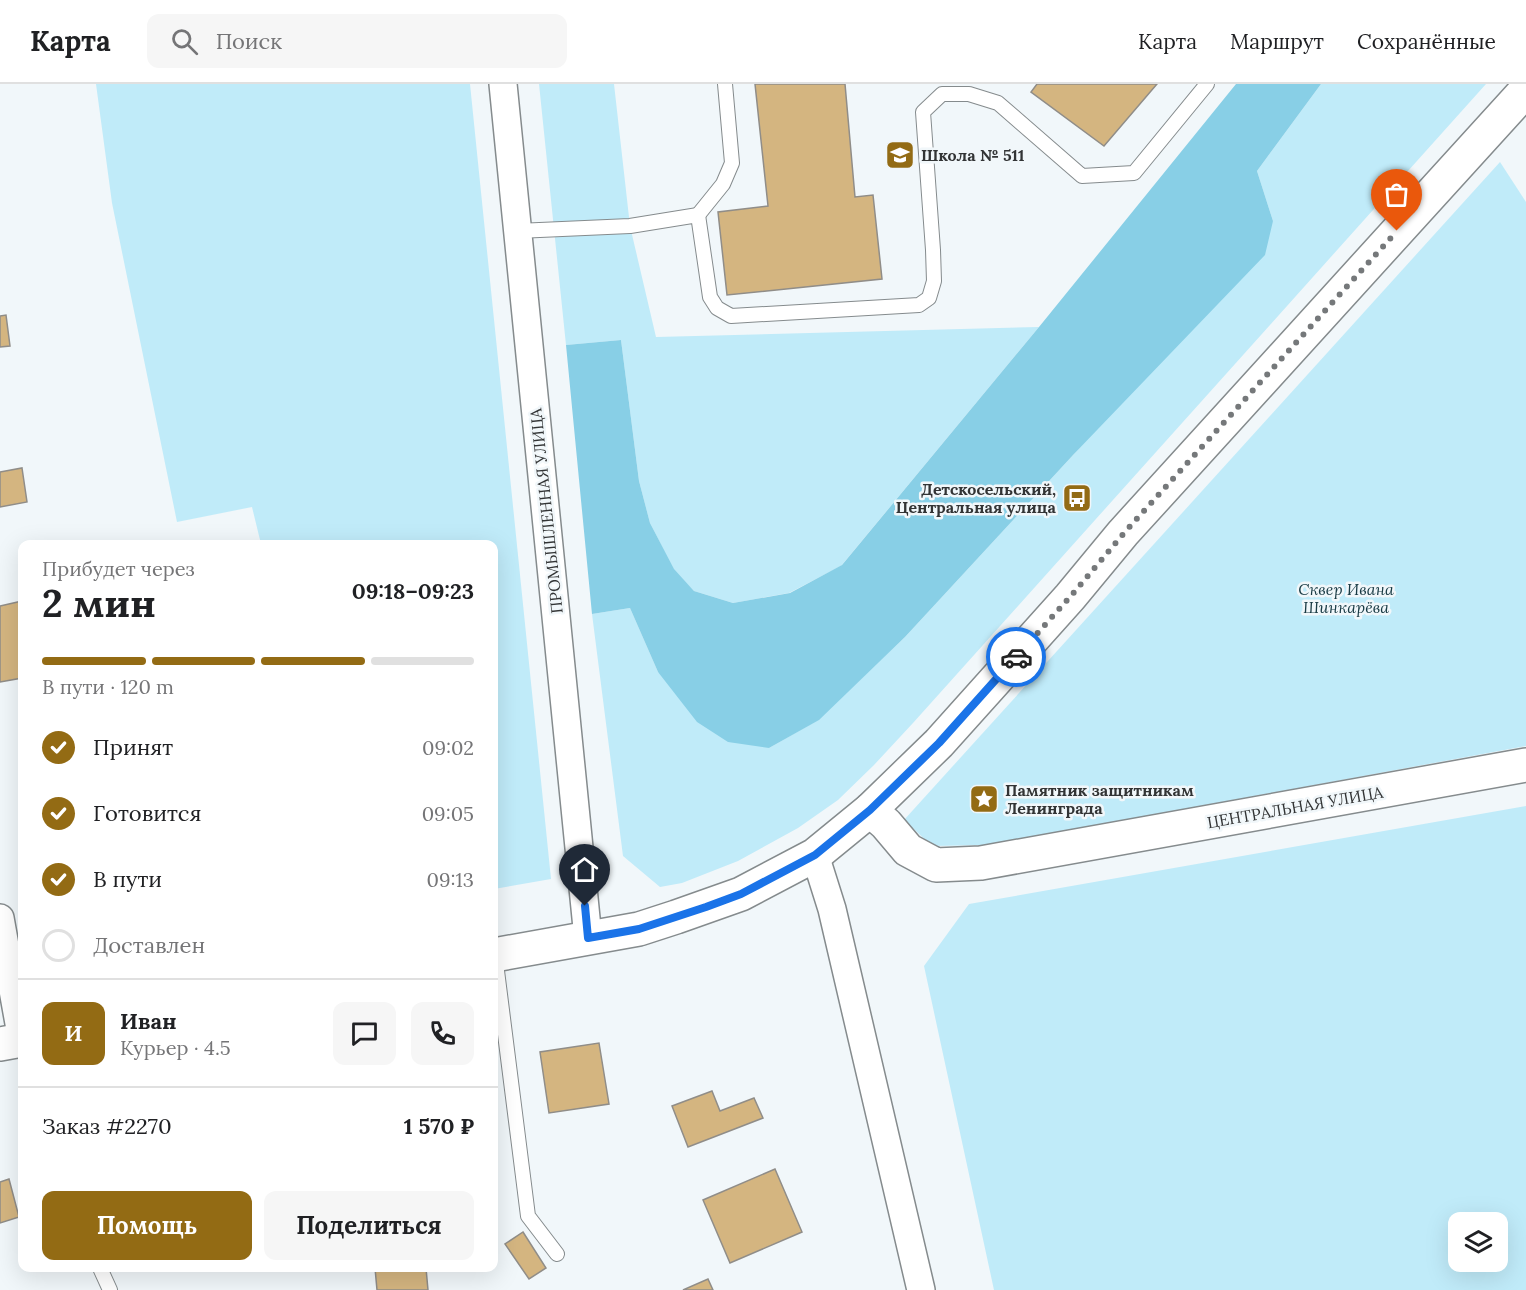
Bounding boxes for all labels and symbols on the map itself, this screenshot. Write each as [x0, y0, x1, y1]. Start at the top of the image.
school or university icon: Школа № 511 [884, 139, 916, 171]
place label: Школа № 511 [921, 145, 1025, 165]
pin [1371, 169, 1422, 231]
street label: ПРОМЫШЛЕННАЯ УЛИЦА [525, 406, 567, 615]
place label: Детскосельский, Центральная улица [895, 479, 1057, 517]
bus stop icon: Детскосельский, Центральная улица [1061, 482, 1093, 514]
park label: Сквер Ивана Шинкарёва [1298, 579, 1394, 617]
courier [986, 627, 1046, 687]
place label: Памятник защитникам Ленинграда [1005, 780, 1194, 818]
street label: ЦЕНТРАЛЬНАЯ УЛИЦА [1205, 781, 1386, 832]
place icon: Памятник защитникам Ленинграда [968, 783, 1000, 815]
pin [559, 844, 610, 906]

